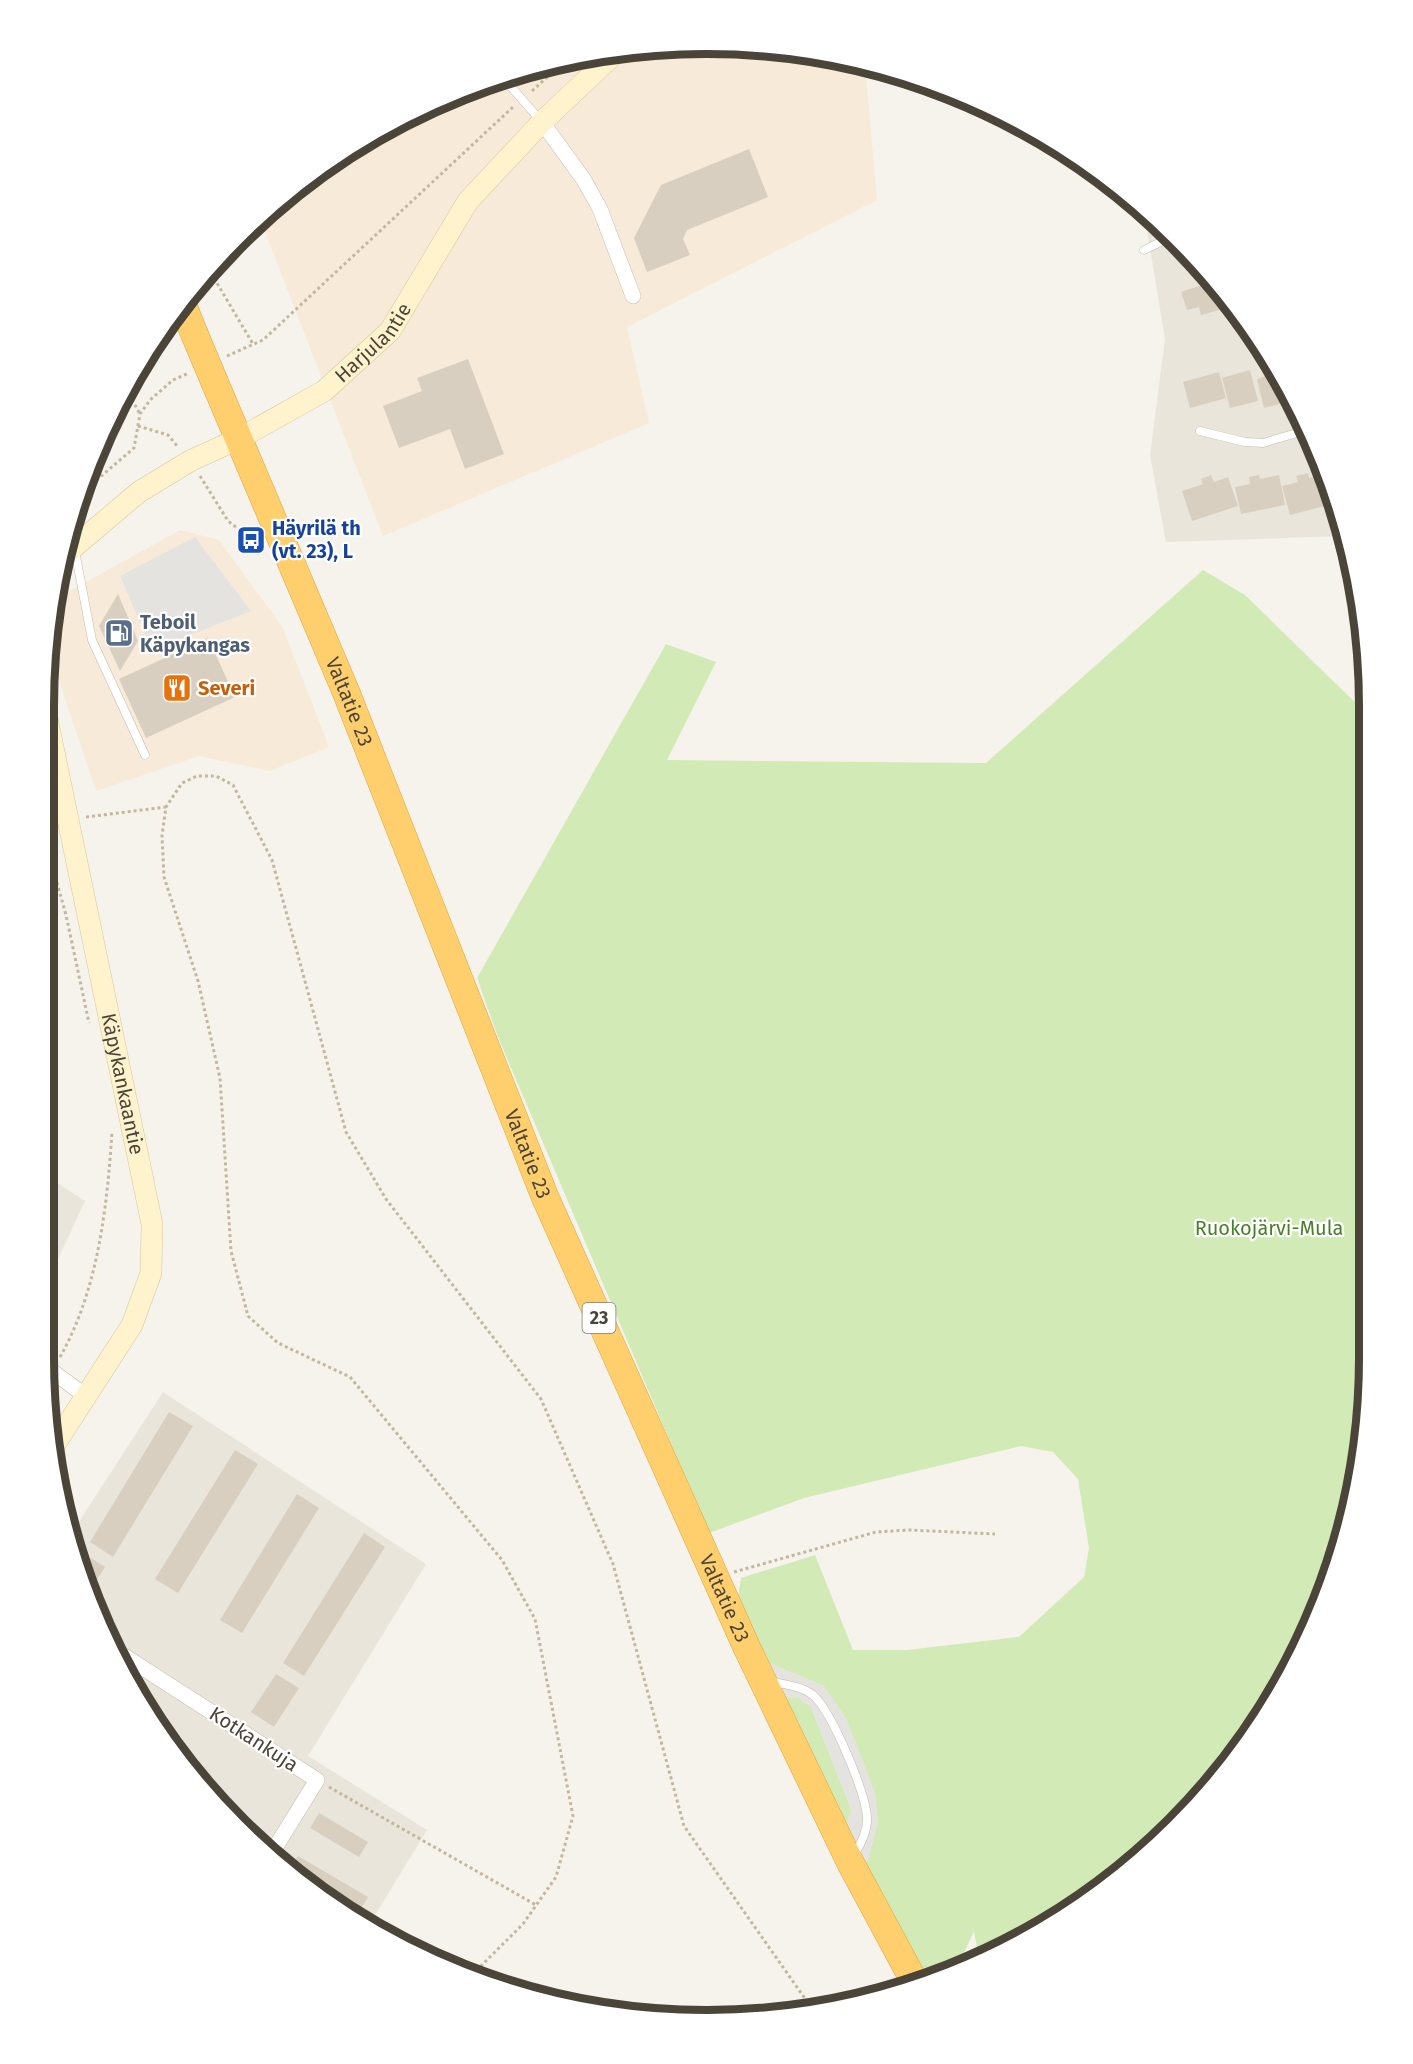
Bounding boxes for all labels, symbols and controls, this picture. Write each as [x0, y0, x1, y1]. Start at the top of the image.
street label: Harjulantie [330, 298, 416, 387]
place label: Häyrilä th (vt. 23), L [272, 516, 361, 563]
bus stop icon: Häyrilä th (vt. 23), L [235, 524, 267, 556]
place label: Teboil Käpykangas [140, 610, 250, 657]
fuel station icon: Teboil Käpykangas [103, 617, 135, 649]
street label: Valtatie 23 [321, 654, 378, 750]
restaurant icon: Severi [161, 672, 193, 704]
place label: Severi [198, 676, 255, 700]
street label: Käpykankaantie [97, 1011, 149, 1157]
street label: Valtatie 23 [500, 1106, 556, 1202]
park label: Ruokojärvi-Mula [1195, 1216, 1343, 1240]
road number: 23 [582, 1303, 616, 1333]
street label: Valtatie 23 [695, 1550, 755, 1646]
street label: Kotkankuja [205, 1701, 303, 1777]

